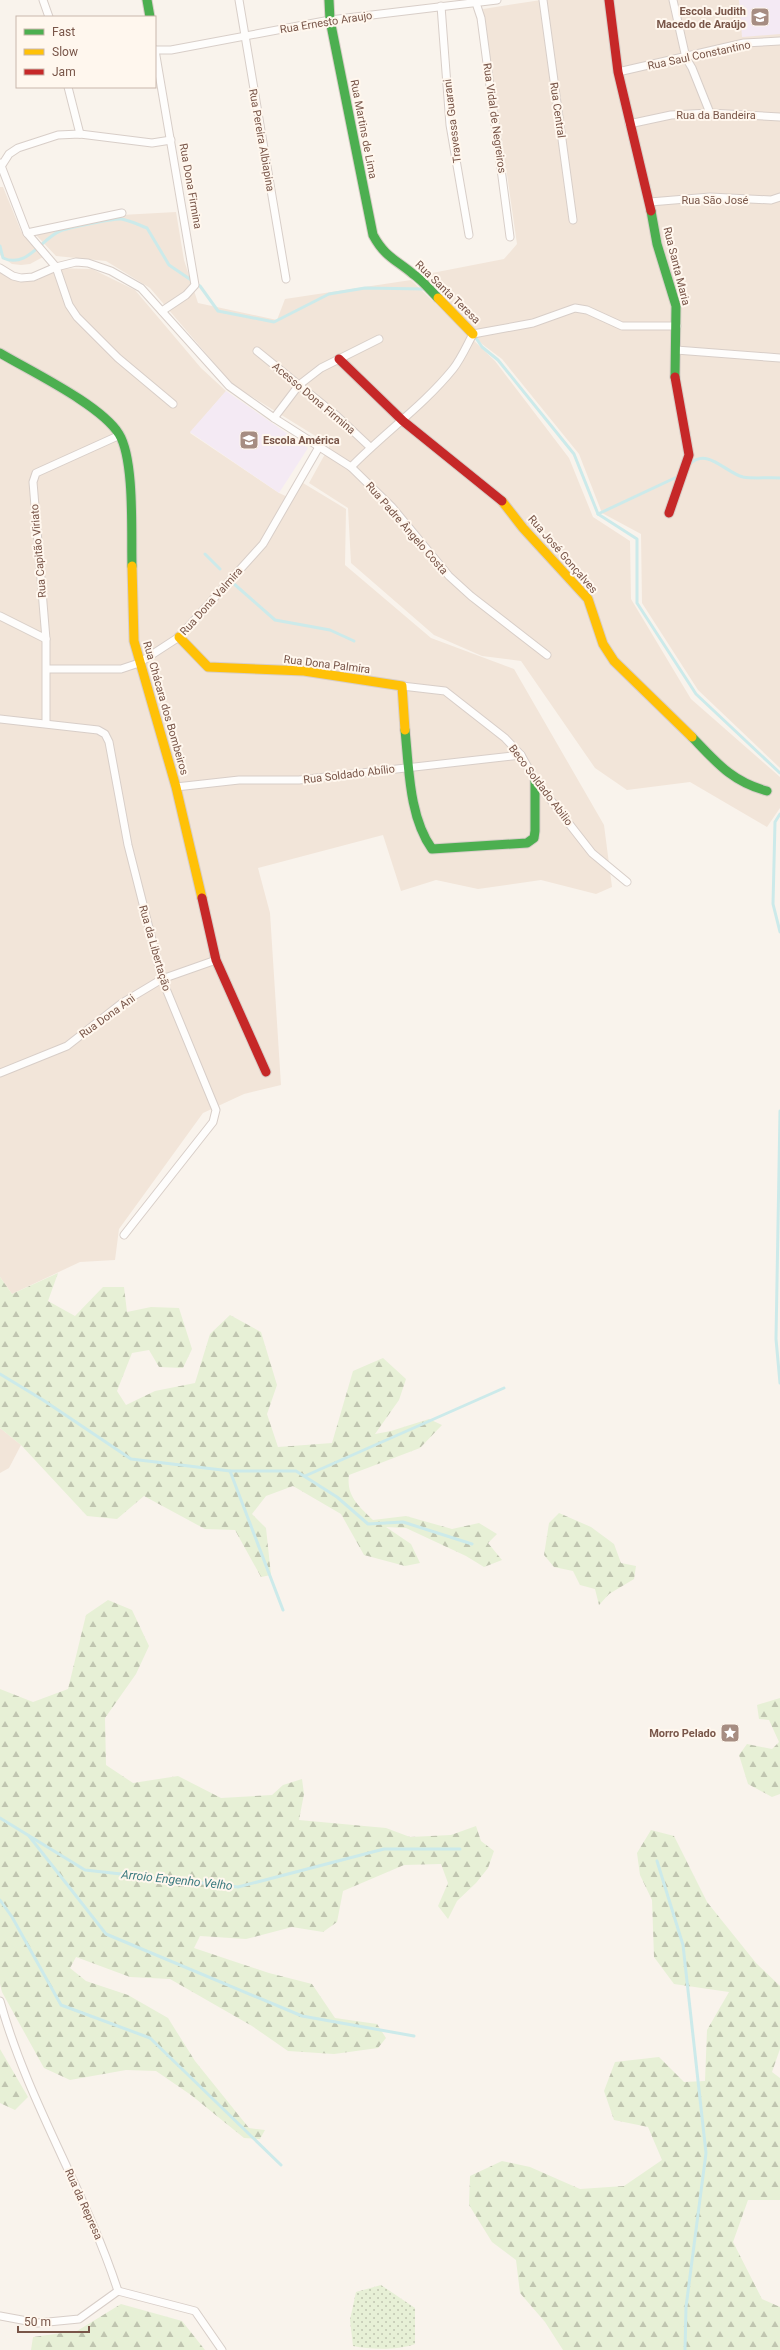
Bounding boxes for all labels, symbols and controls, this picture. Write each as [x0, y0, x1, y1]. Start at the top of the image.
place label: Escola Judith Macedo de Araújo [656, 5, 746, 31]
school or university icon: Escola Judith Macedo de Araújo [749, 6, 771, 28]
street label: Rua Ernesto Araujo [279, 9, 373, 36]
legend [16, 16, 156, 88]
text: Fast [52, 25, 75, 39]
street label: Rua Saul Constantino [646, 38, 752, 73]
text: Slow [52, 45, 78, 59]
street label: Rua Vidal de Negreiros [480, 62, 509, 174]
text: Jam [52, 65, 76, 79]
street label: Rua Martins de Lima [348, 78, 380, 180]
street label: Travessa Guarani [441, 78, 464, 164]
street label: Rua Central [547, 81, 568, 139]
street label: Rua Pereira Albiapina [246, 88, 277, 193]
street label: Rua da Bandeira [676, 109, 756, 122]
street label: Rua Dona Firmina [177, 142, 204, 230]
street label: Rua São José [682, 194, 749, 207]
street label: Rua Santa Maria [660, 226, 693, 307]
street label: Rua Santa Teresa [412, 258, 483, 327]
street label: Acesso Dona Firmina [270, 360, 358, 437]
school or university icon: Escola América [238, 429, 260, 451]
place label: Escola América [263, 434, 340, 447]
street label: Rua Padre Ângelo Costa [363, 479, 450, 577]
street label: Rua Capitão Viriato [28, 504, 49, 598]
street label: Rua José Gonçalves [525, 513, 600, 596]
street label: Rua Dona Valmira [177, 565, 245, 638]
street label: Rua Chácara dos Bombeiros [140, 640, 191, 777]
street label: Rua Dona Palmira [283, 653, 371, 676]
street label: Beco Soldado Abilio [506, 742, 575, 828]
street label: Rua Soldado Abílio [303, 762, 396, 787]
street label: Rua da Libertação [136, 904, 173, 993]
street label: Rua Dona Ani [77, 992, 138, 1041]
place icon: Morro Pelado [719, 1722, 741, 1744]
place label: Morro Pelado [649, 1727, 716, 1740]
water label: Arroio Engenho Velho [120, 1867, 234, 1893]
street label: Rua da Represa [62, 2167, 105, 2242]
scale bar [18, 2308, 89, 2334]
text: 50 m [24, 2315, 51, 2329]

